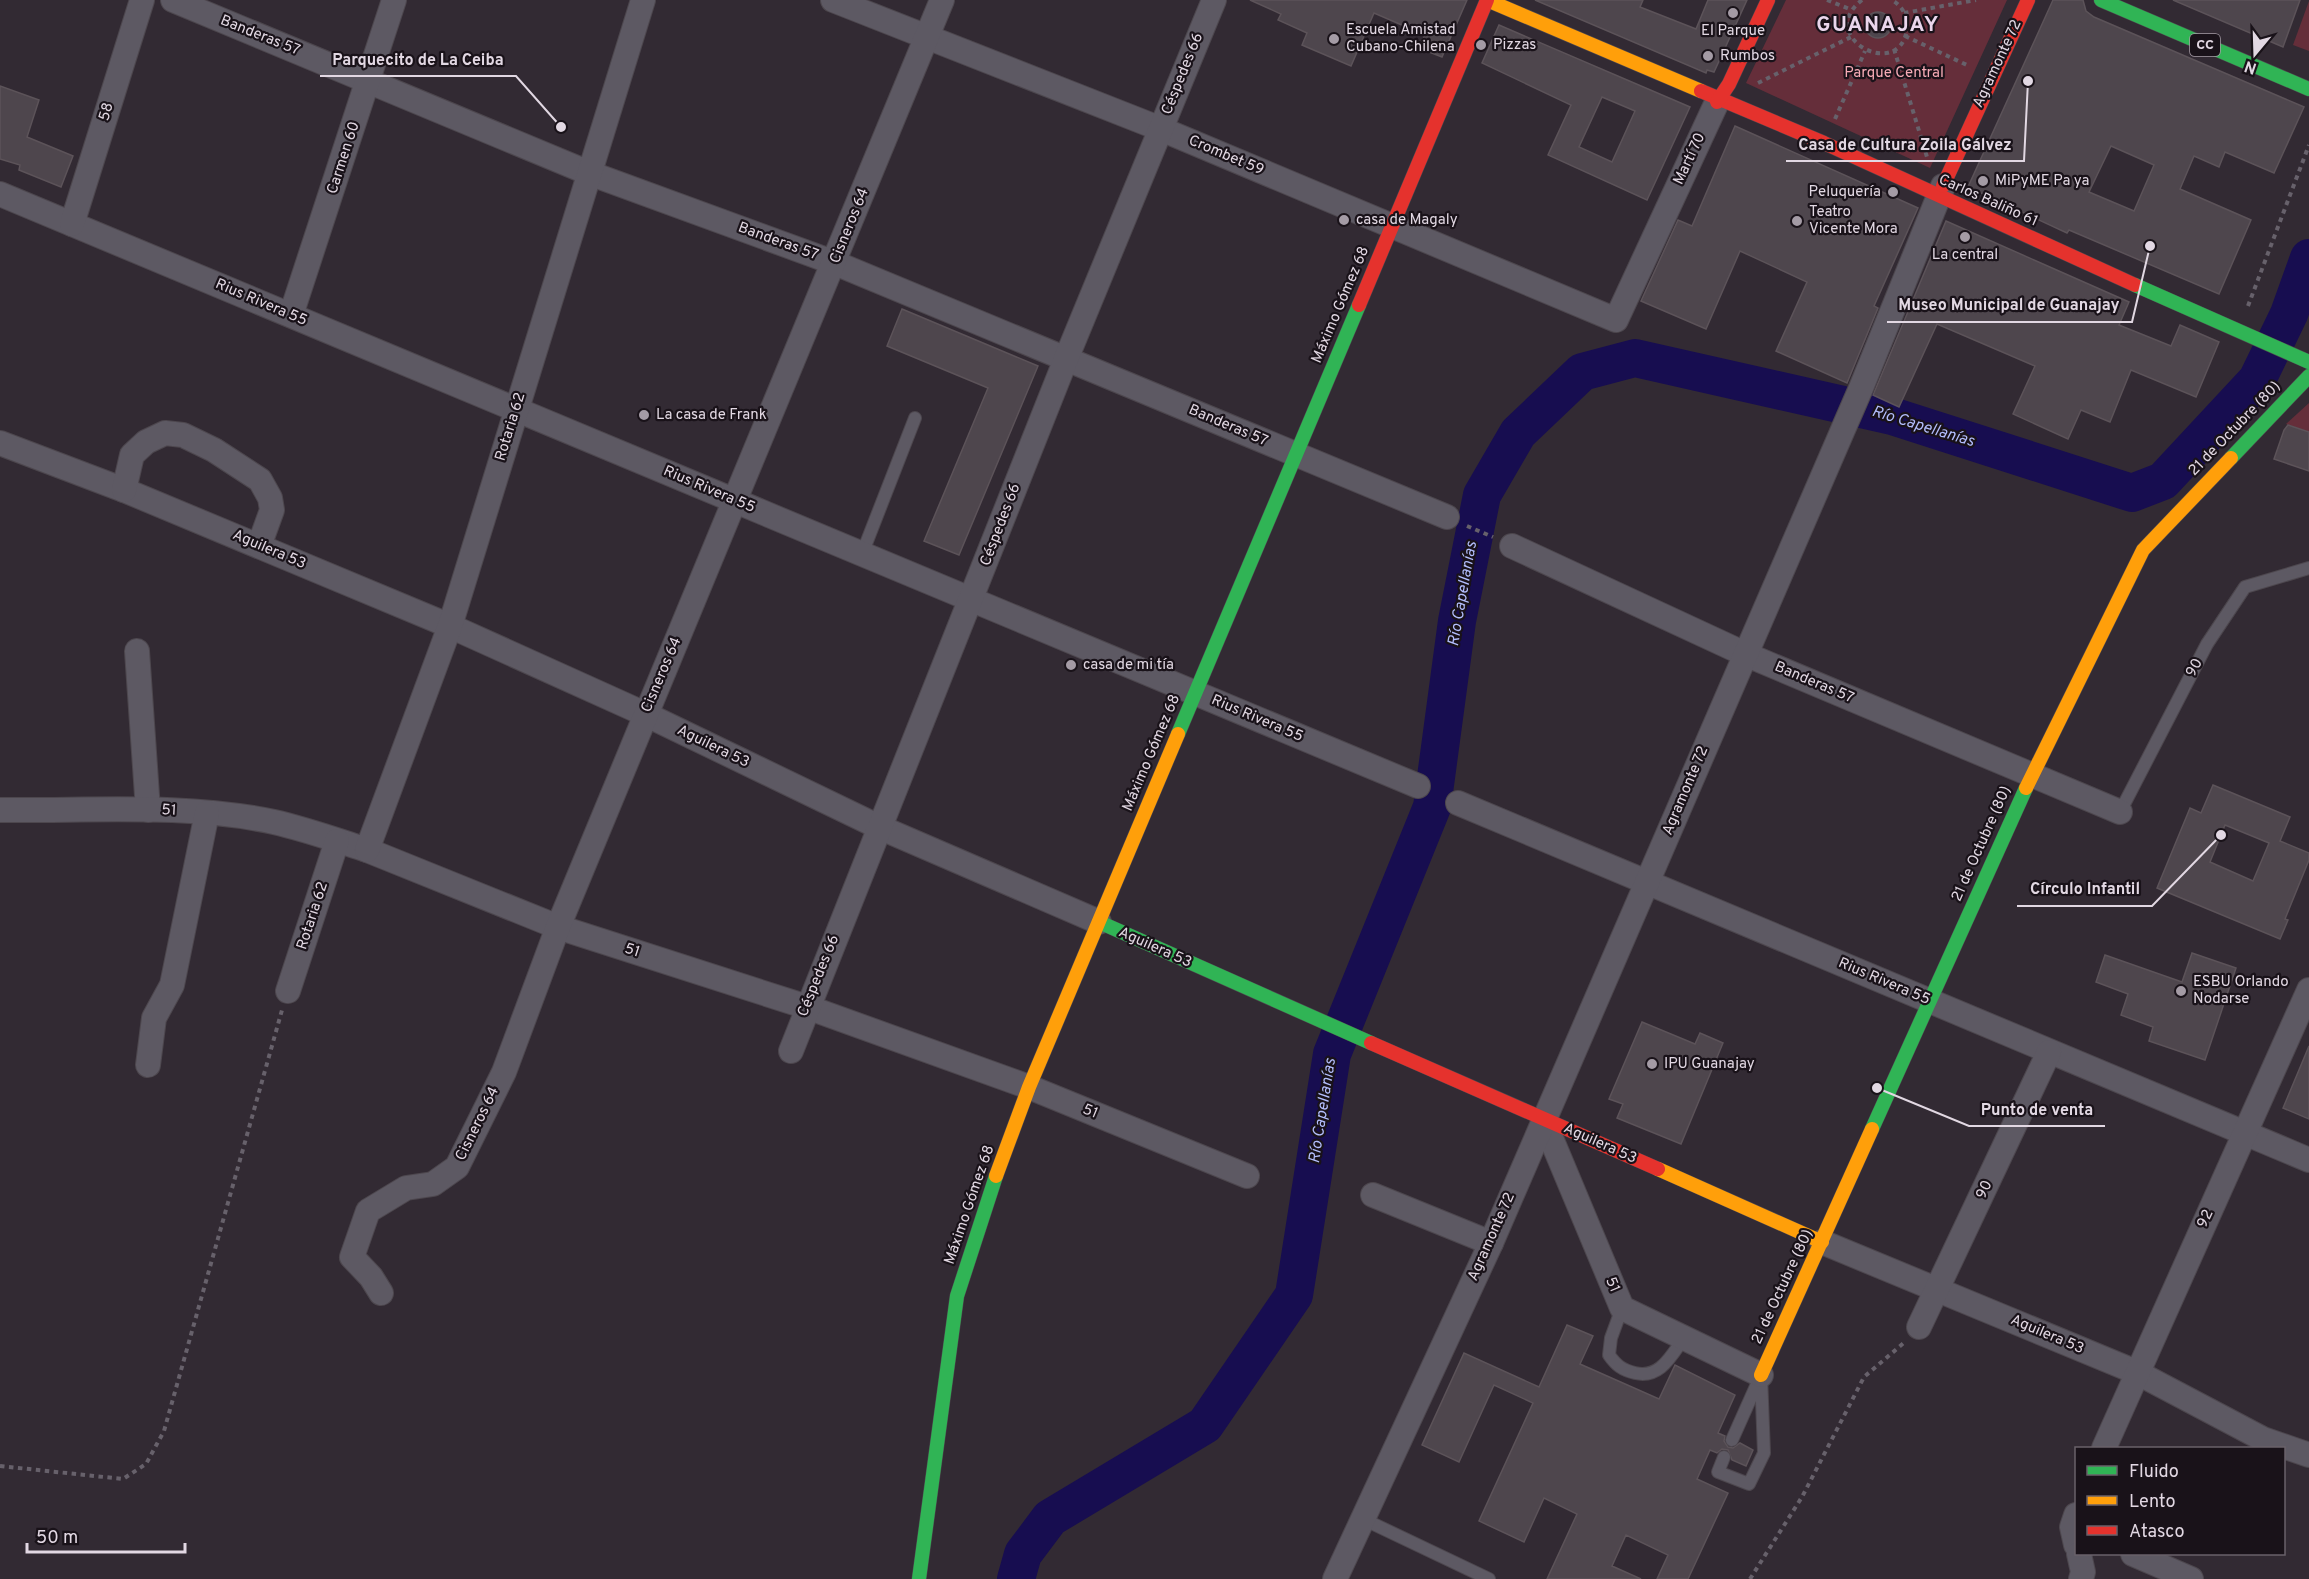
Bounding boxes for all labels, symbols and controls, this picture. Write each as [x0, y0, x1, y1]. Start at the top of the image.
marker: El Parque [1726, 6, 1740, 20]
street label: Banderas 57 [217, 11, 303, 61]
district label: GUANAJAY [1816, 12, 1940, 39]
street label: Agramonte 72 [1969, 17, 2027, 111]
place label: Escuela Amistad Cubano-Chilena [1346, 21, 1456, 57]
place label: El Parque [1701, 22, 1765, 41]
north arrow [2225, 24, 2285, 84]
street label: Céspedes 66 [1158, 30, 1208, 118]
marker: Escuela Amistad Cubano-Chilena [1327, 32, 1341, 46]
road number: CC [2190, 34, 2220, 56]
place label: Pizzas [1493, 36, 1536, 55]
marker: Pizzas [1474, 38, 1488, 52]
callout: Parquecito de La Ceiba [320, 42, 516, 76]
place label: Rumbos [1720, 47, 1775, 66]
marker: Rumbos [1701, 49, 1715, 63]
text: Parquecito de La Ceiba [332, 51, 504, 71]
text: N [2242, 55, 2259, 78]
park label: Parque Central [1844, 64, 1944, 83]
street label: 58 [95, 100, 119, 124]
street label: Carmen 60 [323, 119, 365, 197]
callout: Casa de Cultura Zoila Gálvez [1786, 127, 2024, 161]
street label: Martí 70 [1670, 130, 1710, 188]
street label: Crombet 59 [1185, 132, 1267, 180]
text: Casa de Cultura Zoila Gálvez [1798, 136, 2012, 156]
street label: Carlos Baliño 61 [1935, 171, 2041, 231]
place label: MiPyME Pa ya [1995, 172, 2089, 191]
marker: MiPyME Pa ya [1976, 174, 1990, 188]
place label: Peluquería [1809, 183, 1881, 202]
street label: Cisneros 64 [826, 185, 874, 267]
marker: Peluquería [1886, 185, 1900, 199]
place label: Teatro Vicente Mora [1809, 203, 1898, 239]
place label: casa de Magaly [1356, 211, 1458, 230]
marker: casa de Magaly [1337, 213, 1351, 227]
marker: Teatro Vicente Mora [1790, 214, 1804, 228]
street label: Banderas 57 [735, 219, 821, 265]
marker: La central [1958, 230, 1972, 244]
street label: Máximo Gómez 68 [1308, 244, 1374, 366]
place label: La central [1932, 246, 1998, 265]
street label: Rius Rivera 55 [212, 275, 310, 331]
callout: Museo Municipal de Guanajay [1887, 288, 2132, 322]
text: Museo Municipal de Guanajay [1898, 296, 2120, 316]
street label: 21 de Octubre (80) [2185, 378, 2285, 480]
street label: Rotaria 62 [492, 390, 530, 464]
street label: Banderas 57 [1185, 401, 1271, 451]
water label: Río Capellanías [1869, 402, 1977, 452]
place label: La casa de Frank [656, 406, 767, 425]
marker: La casa de Frank [637, 408, 651, 422]
street label: Rius Rivera 55 [660, 462, 758, 518]
street label: Céspedes 66 [977, 481, 1025, 569]
street label: Aguilera 53 [229, 526, 309, 574]
water label: Río Capellanías [1444, 539, 1482, 648]
street label: Cisneros 64 [638, 634, 686, 716]
street label: 90 [2182, 655, 2208, 681]
place label: casa de mi tía [1083, 656, 1174, 675]
marker: casa de mi tía [1064, 658, 1078, 672]
street label: Banderas 57 [1771, 658, 1857, 708]
street label: Rius Rivera 55 [1208, 691, 1306, 747]
street label: Máximo Gómez 68 [1119, 692, 1185, 814]
street label: Aguilera 53 [674, 721, 752, 773]
street label: Agramonte 72 [1659, 744, 1713, 838]
street label: 21 de Octubre (80) [1948, 783, 2016, 905]
street label: 51 [161, 801, 177, 821]
callout: Círculo Infantil [2017, 872, 2152, 906]
street label: Rotaria 62 [293, 880, 333, 952]
text: Círculo Infantil [2030, 880, 2140, 900]
street label: Aguilera 53 [1115, 923, 1195, 973]
street label: Céspedes 66 [794, 932, 844, 1020]
street label: 51 [622, 940, 642, 962]
street label: Rius Rivera 55 [1835, 954, 1933, 1010]
place label: ESBU Orlando Nodarse [2193, 973, 2289, 1009]
marker: ESBU Orlando Nodarse [2174, 984, 2188, 998]
place label: IPU Guanajay [1664, 1055, 1755, 1074]
water label: Río Capellanías [1305, 1056, 1341, 1165]
marker: IPU Guanajay [1645, 1057, 1659, 1071]
street label: Cisneros 64 [452, 1084, 504, 1164]
callout: Punto de venta [1969, 1092, 2105, 1126]
street label: 51 [1080, 1100, 1100, 1124]
text: Punto de venta [1981, 1101, 2093, 1121]
street label: Aguilera 53 [1560, 1119, 1640, 1169]
street label: Máximo Gómez 68 [941, 1143, 999, 1267]
street label: 90 [1972, 1178, 1998, 1202]
street label: Agramonte 72 [1464, 1190, 1520, 1284]
street label: 92 [2194, 1207, 2218, 1231]
street label: 21 de Octubre (80) [1748, 1227, 1818, 1347]
street label: 51 [1600, 1274, 1624, 1296]
street label: Aguilera 53 [2007, 1311, 2087, 1359]
legend [2075, 1447, 2285, 1555]
text: Fluido [2129, 1461, 2179, 1484]
text: Lento [2129, 1491, 2175, 1514]
scale bar [27, 1516, 184, 1554]
text: Atasco [2129, 1521, 2185, 1544]
text: 50 m [36, 1527, 78, 1550]

